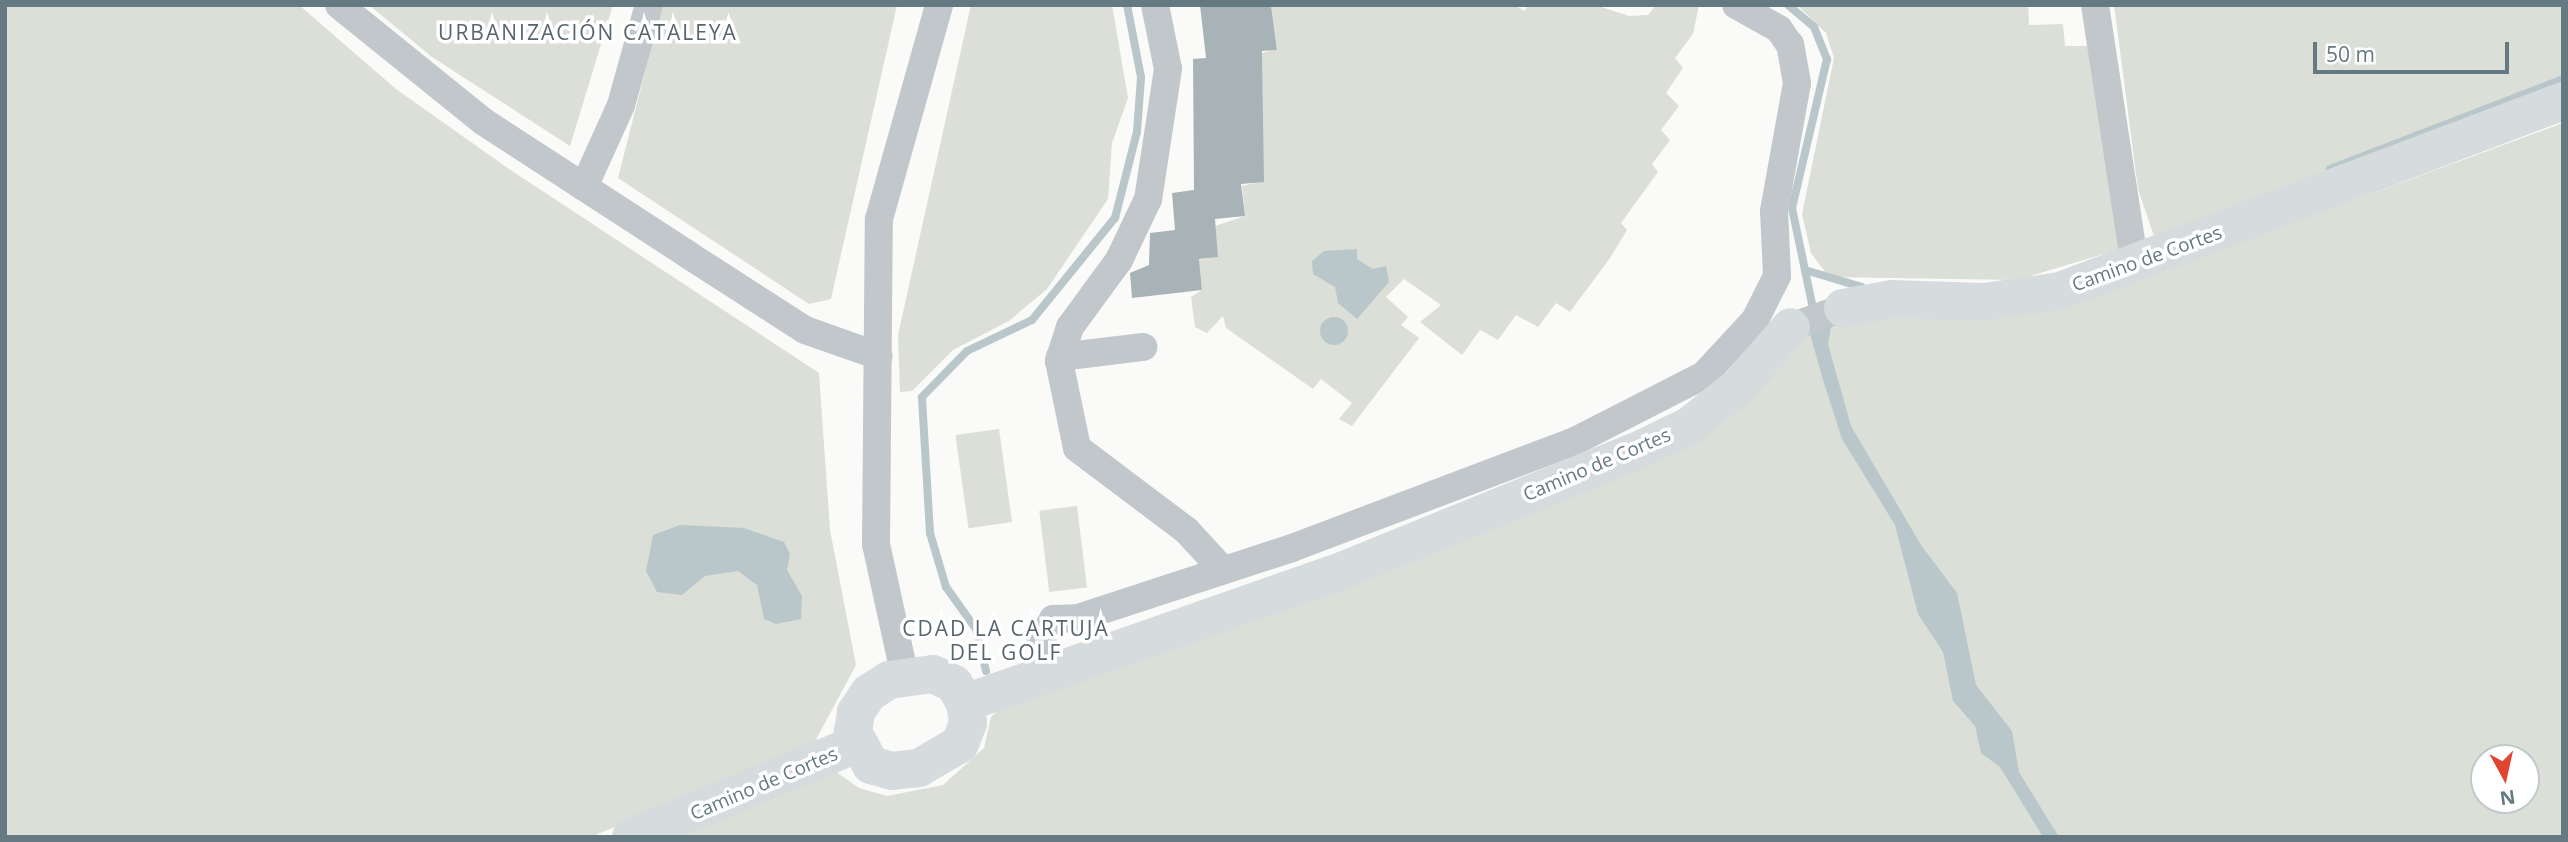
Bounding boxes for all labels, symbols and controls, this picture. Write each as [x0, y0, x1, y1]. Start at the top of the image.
district label: URBANIZACIÓN CATALEYA [441, 19, 735, 45]
scale bar [2316, 28, 2512, 72]
text: 50 m [2326, 40, 2375, 68]
street label: Camino de Cortes [2069, 221, 2225, 297]
street label: Camino de Cortes [1520, 424, 1674, 506]
district label: CDAD LA CARTUJA DEL GOLF [904, 615, 1108, 665]
street label: Camino de Cortes [687, 743, 841, 825]
north arrow [2470, 744, 2540, 814]
text: N [2498, 784, 2517, 812]

